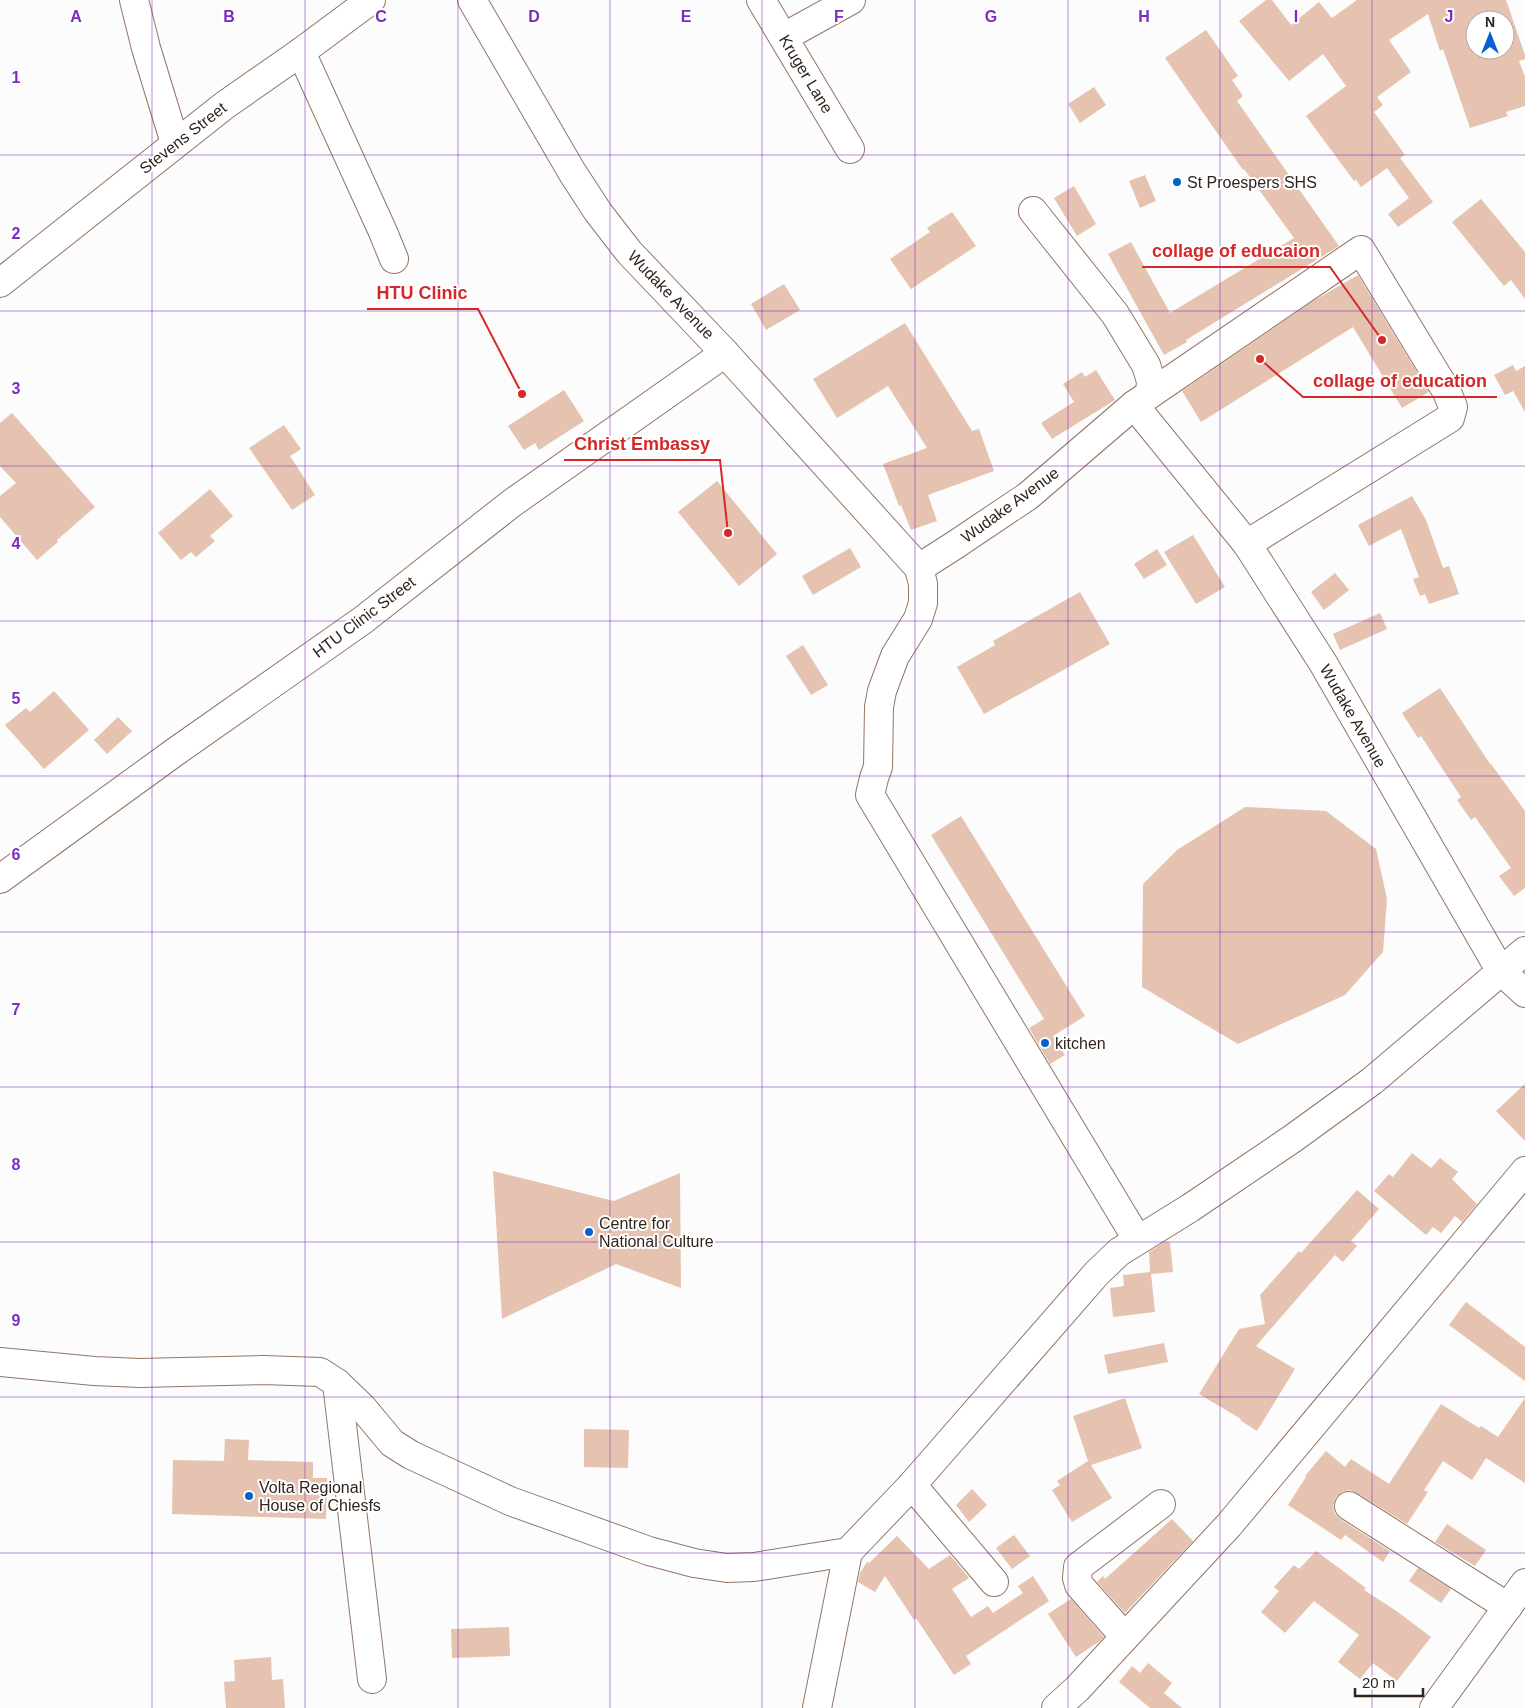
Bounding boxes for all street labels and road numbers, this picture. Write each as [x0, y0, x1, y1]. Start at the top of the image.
street label: Kruger Lane [776, 32, 836, 116]
street label: Stevens Street [136, 99, 230, 177]
street label: Wudake Avenue [625, 247, 717, 343]
street label: Wudake Avenue [958, 464, 1062, 546]
street label: HTU Clinic Street [310, 573, 419, 661]
street label: Wudake Avenue [1317, 662, 1389, 771]

